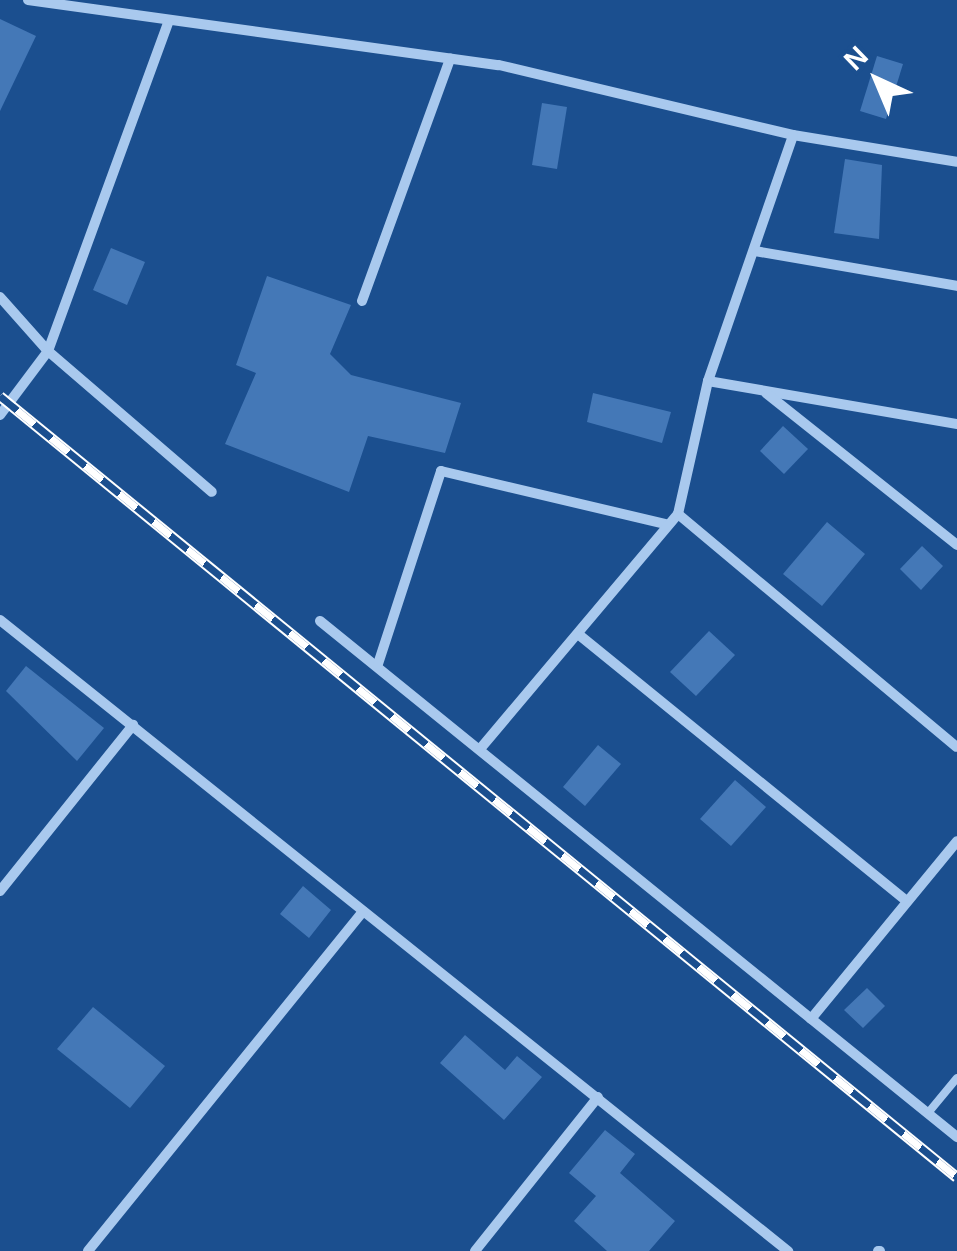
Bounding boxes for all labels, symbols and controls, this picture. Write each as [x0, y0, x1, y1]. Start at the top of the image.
north arrow [827, 30, 927, 130]
text: N [838, 40, 874, 76]

